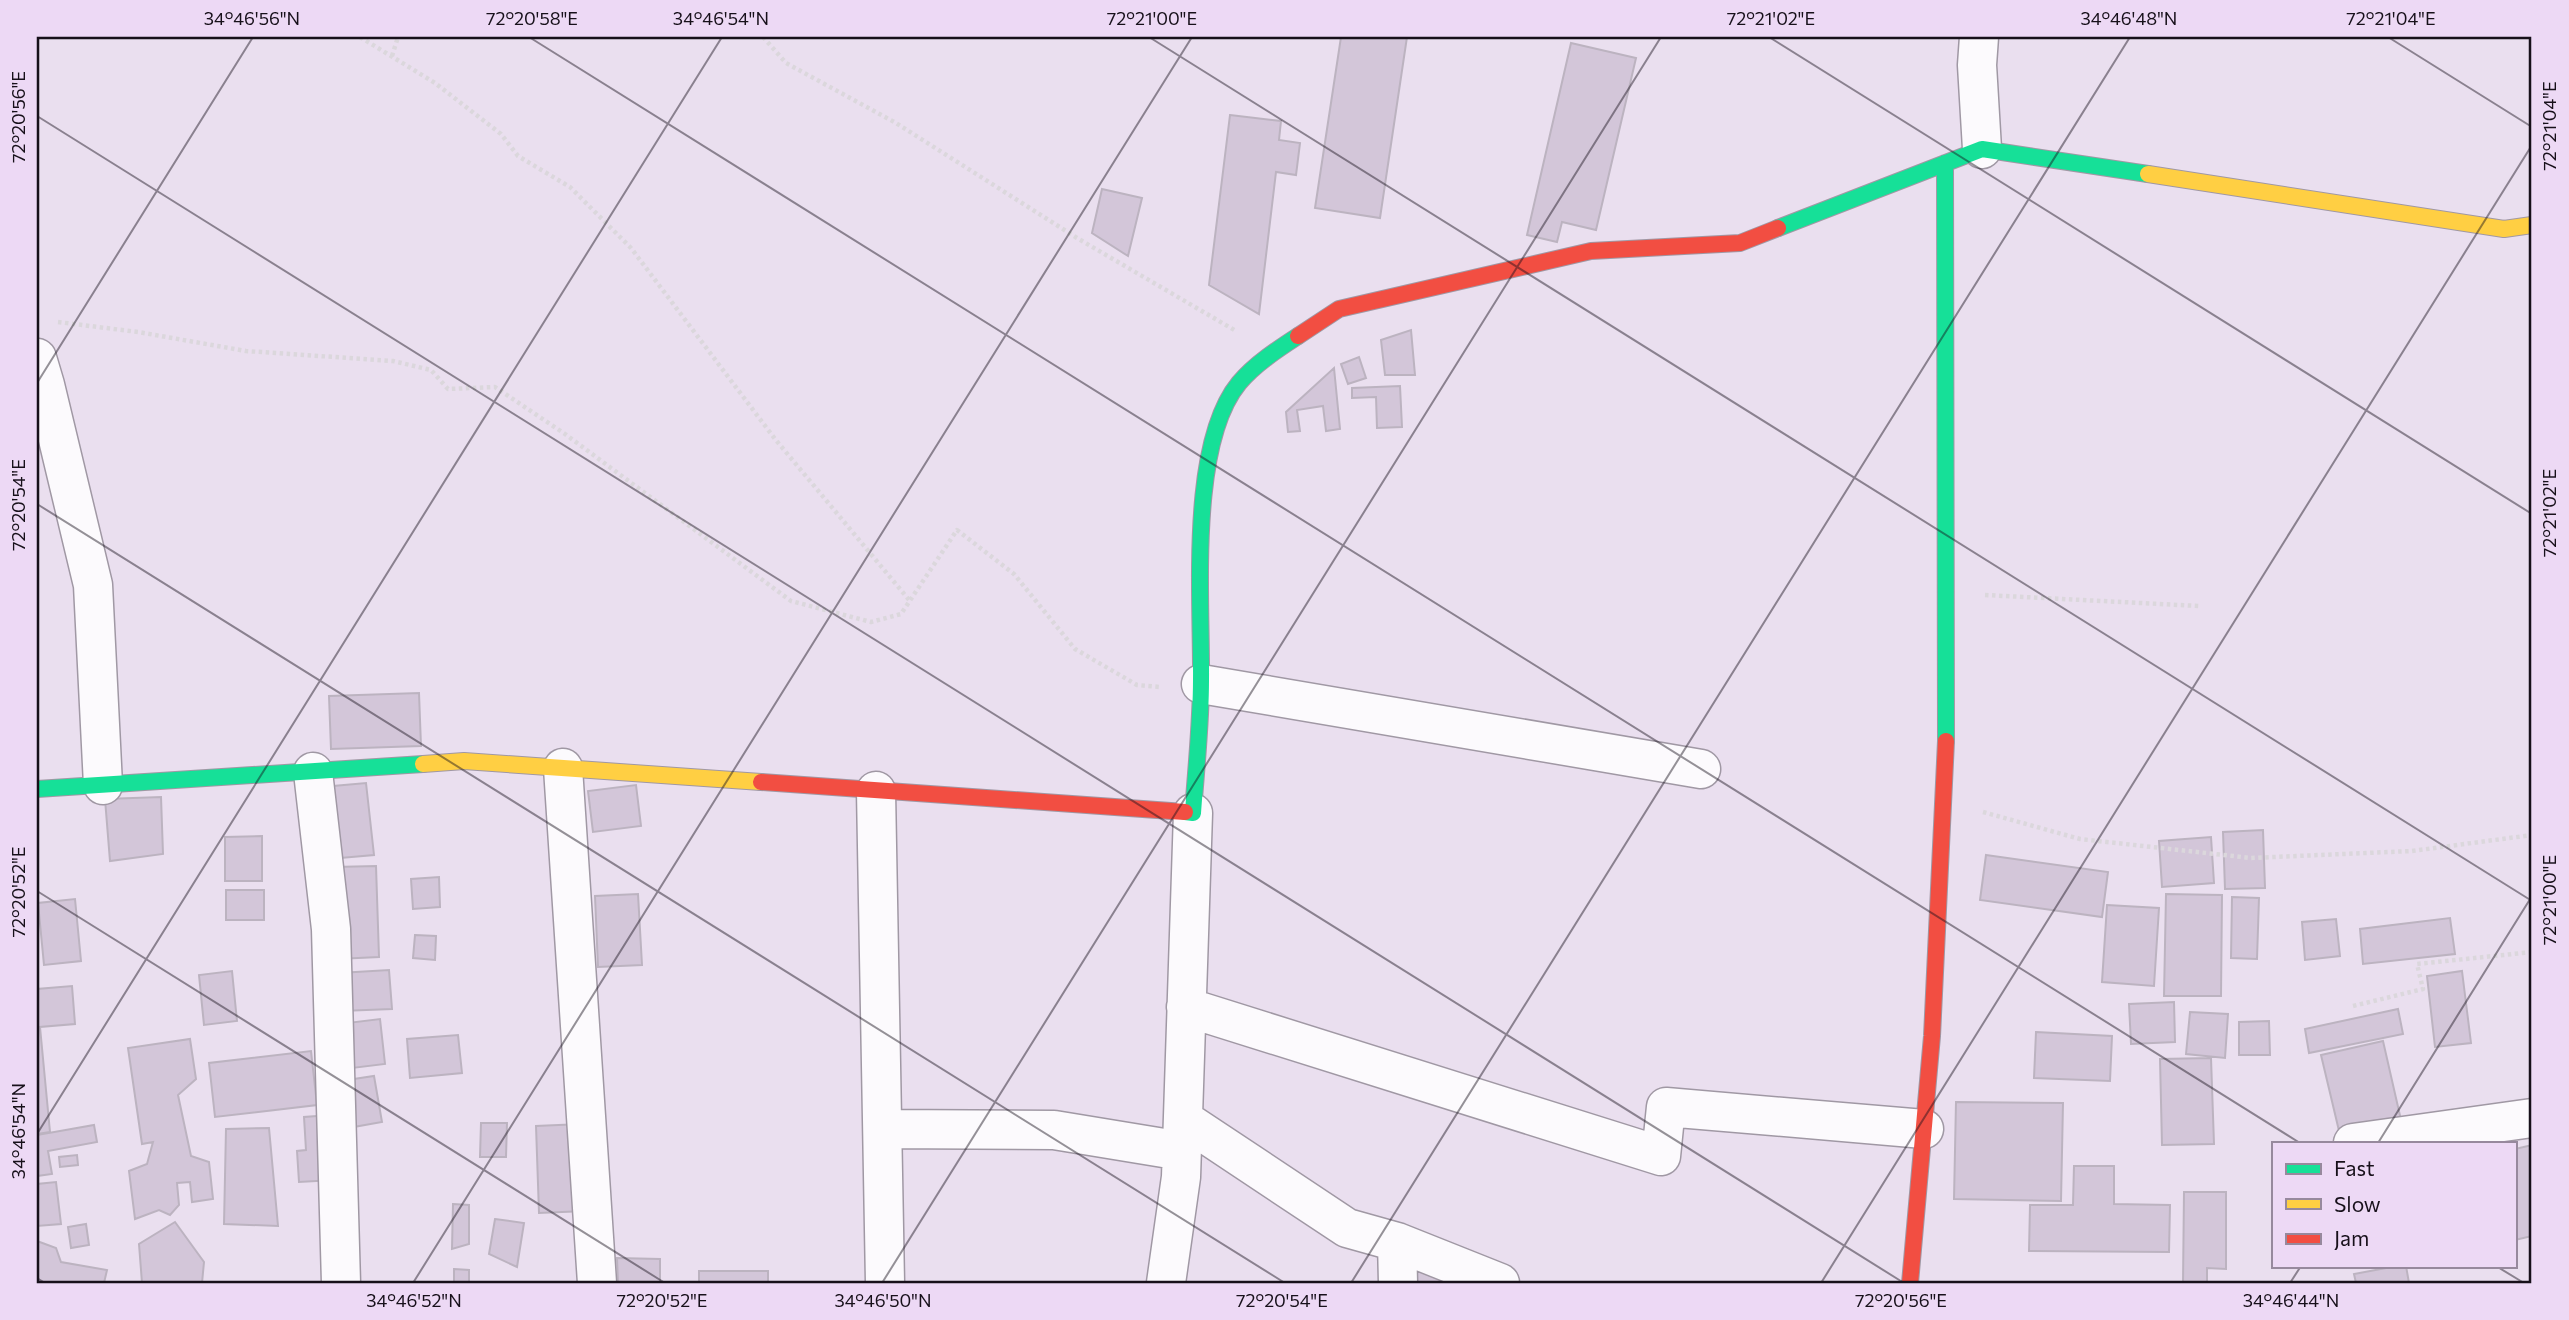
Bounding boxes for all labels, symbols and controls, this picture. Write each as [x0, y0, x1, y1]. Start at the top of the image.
text: 34°46'56"N [204, 7, 300, 29]
text: 72°20'58"E [486, 7, 578, 29]
text: 34°46'54"N [673, 7, 769, 29]
text: 72°21'00"E [1107, 7, 1197, 29]
text: 72°21'02"E [1727, 7, 1815, 29]
text: 34°46'48"N [2081, 7, 2177, 29]
text: 72°21'04"E [2346, 7, 2436, 29]
text: 72°20'56"E [7, 71, 29, 163]
text: 72°21'04"E [2538, 81, 2560, 171]
text: 72°20'54"E [7, 459, 29, 551]
text: 72°21'02"E [2538, 469, 2560, 557]
text: 72°20'52"E [7, 846, 29, 938]
text: 72°21'00"E [2538, 855, 2560, 945]
text: 34°46'54"N [7, 1083, 29, 1179]
legend [2272, 1142, 2516, 1268]
text: Fast [2334, 1155, 2375, 1180]
text: Slow [2334, 1191, 2381, 1216]
text: Jam [2334, 1225, 2369, 1250]
text: 34°46'52"N [366, 1289, 462, 1311]
text: 72°20'52"E [616, 1289, 708, 1311]
text: 34°46'50"N [834, 1289, 932, 1311]
text: 72°20'54"E [1236, 1289, 1328, 1311]
text: 72°20'56"E [1855, 1289, 1947, 1311]
text: 34°46'44"N [2243, 1289, 2339, 1311]

